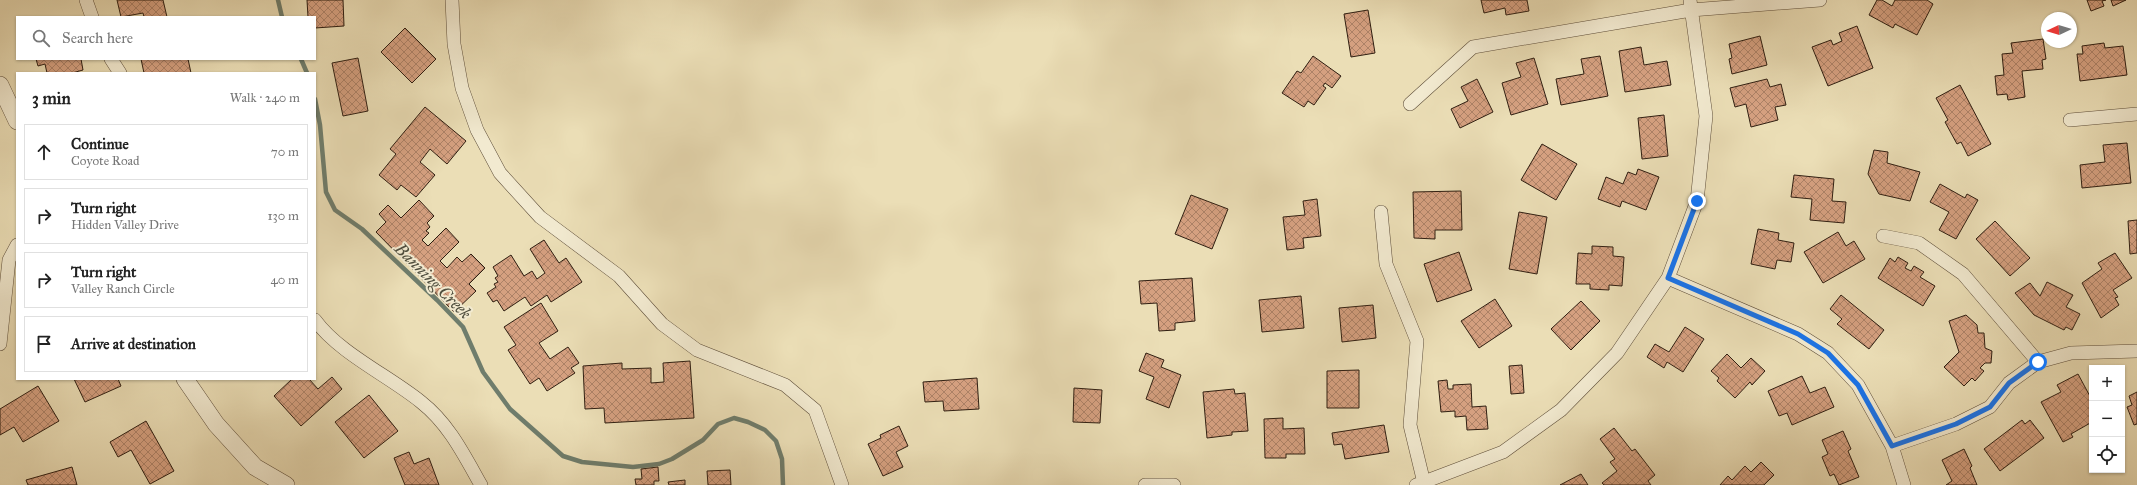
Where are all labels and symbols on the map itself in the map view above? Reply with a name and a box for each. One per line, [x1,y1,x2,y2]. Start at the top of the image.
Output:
north arrow [2041,12,2077,48]
route end [1688,192,1706,210]
water label: Banning Creek [390,238,476,324]
route start [2029,353,2047,371]

